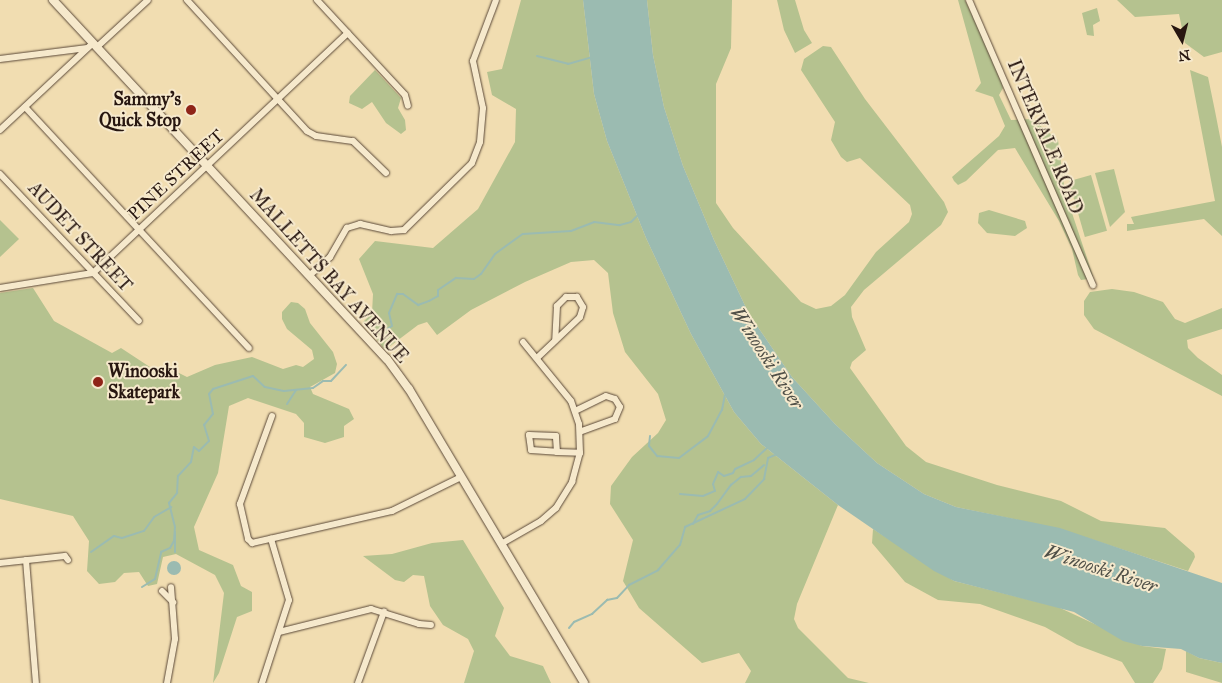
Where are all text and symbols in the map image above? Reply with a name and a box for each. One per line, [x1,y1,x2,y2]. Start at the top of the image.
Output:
north arrow [1157,15,1207,65]
text: N [1177,46,1191,65]
street label: INTERVALE ROAD [1003,57,1087,217]
place label: Sammy's Quick Stop [99,89,181,132]
marker: Sammy's Quick Stop [185,104,197,116]
street label: PINE STREET [123,125,229,225]
street label: AUDET STREET [24,178,136,296]
street label: MALLETTS BAY AVENUE [245,185,413,367]
water label: Winooski River [726,303,808,413]
place label: Winooski Skatepark [108,361,180,404]
marker: Winooski Skatepark [92,376,104,388]
water label: Winooski River [1042,540,1160,598]

